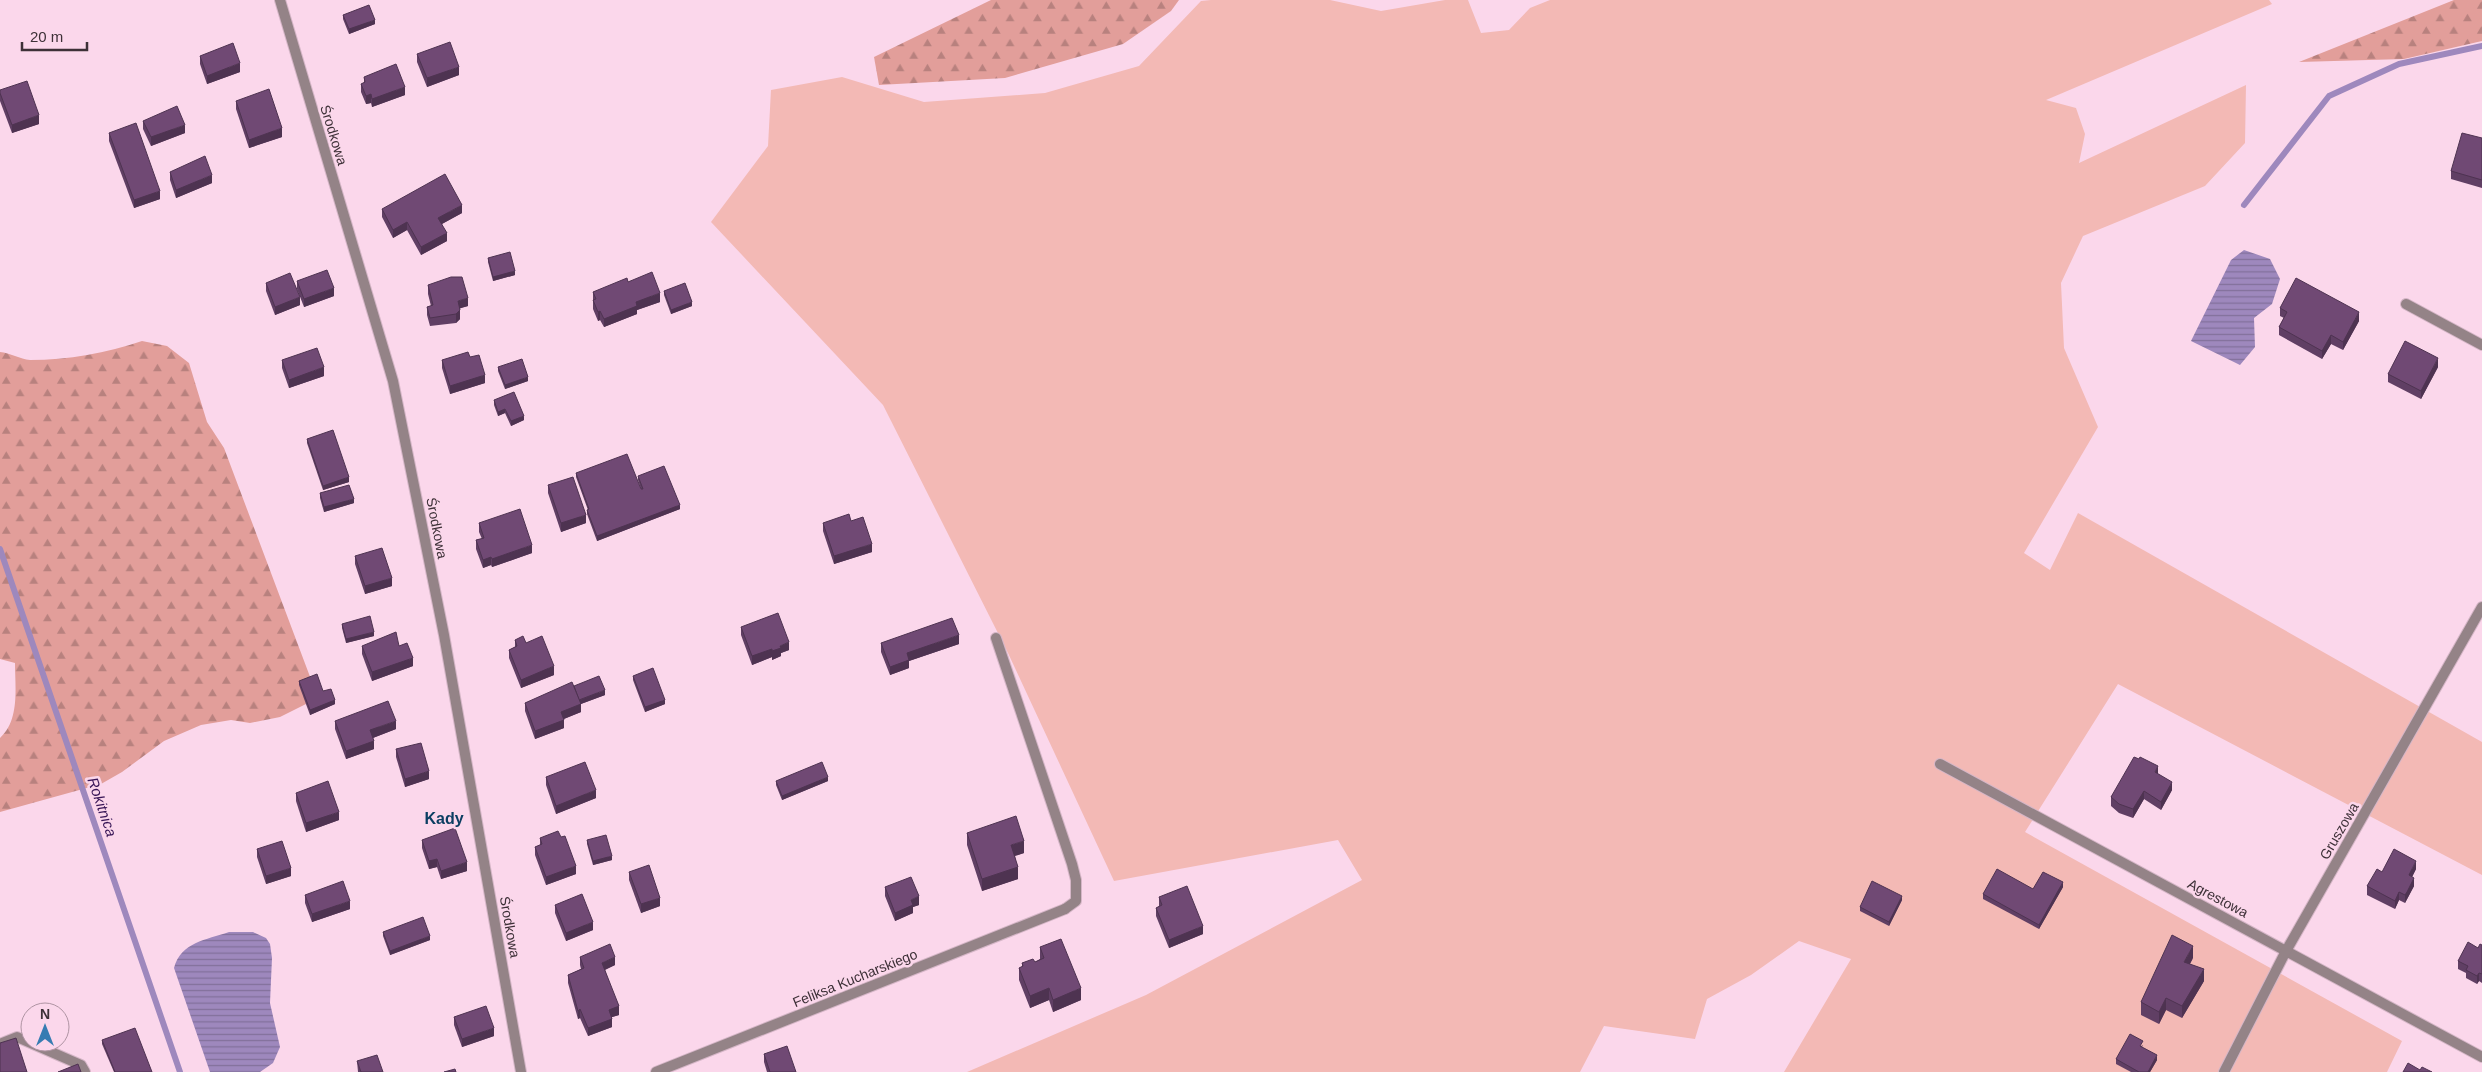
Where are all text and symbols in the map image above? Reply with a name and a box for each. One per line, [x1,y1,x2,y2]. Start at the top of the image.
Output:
scale bar [22,20,88,52]
text: 20 m [30,28,63,45]
street label: Środkowa [317,103,352,167]
street label: Środkowa [423,496,452,560]
water label: Rokitnica [84,775,121,839]
street label: Gruszowa [2316,800,2362,862]
district label: Kady [424,810,464,827]
street label: Agrestowa [2185,875,2251,921]
street label: Środkowa [497,895,524,959]
street label: Feliksa Kucharskiego [790,946,920,1010]
north arrow [20,1002,70,1052]
text: N [40,1006,50,1022]

